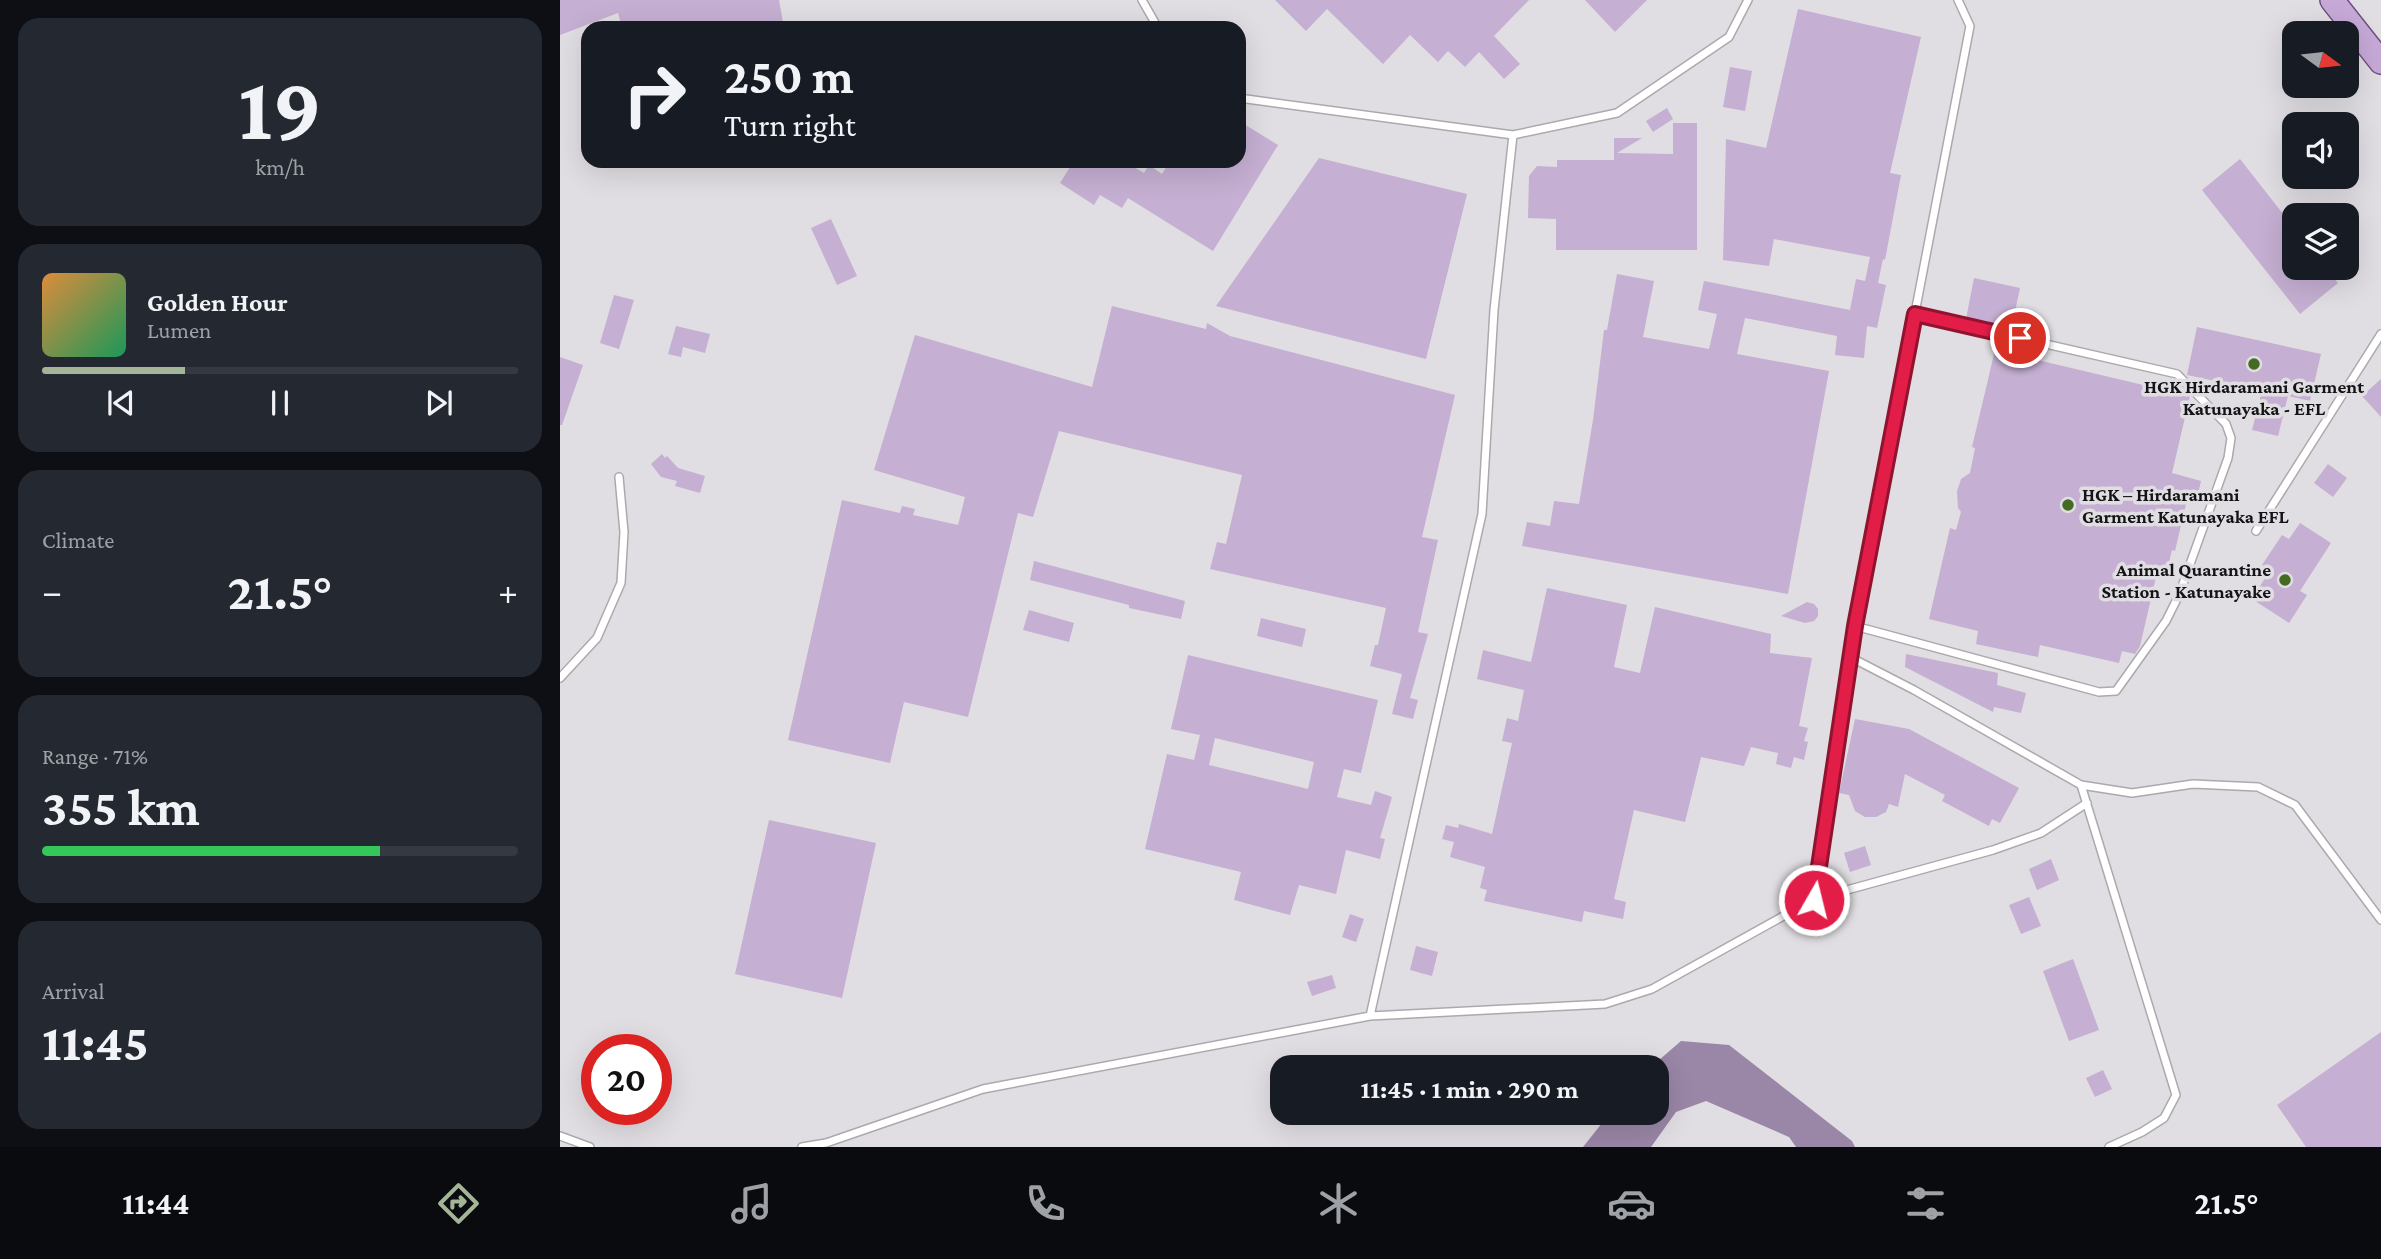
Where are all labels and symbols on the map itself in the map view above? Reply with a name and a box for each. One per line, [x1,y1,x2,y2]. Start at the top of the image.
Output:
north arrow [2282,21,2359,98]
pin [1990,308,2050,368]
marker: HGK Hirdaramani Garment Katunayaka - EFL [2246,356,2262,372]
place label: HGK Hirdaramani Garment Katunayaka - EFL [2144,376,2364,419]
place label: HGK – Hirdaramani Garment Katunayaka EFL [2082,484,2290,527]
marker: HGK – Hirdaramani Garment Katunayaka EFL [2060,497,2076,513]
place label: Animal Quarantine Station - Katunayake [2102,559,2271,602]
marker: Animal Quarantine Station - Katunayake [2277,572,2293,588]
position arrow [1777,863,1851,937]
speed limit sign: 20 [581,1034,672,1125]

